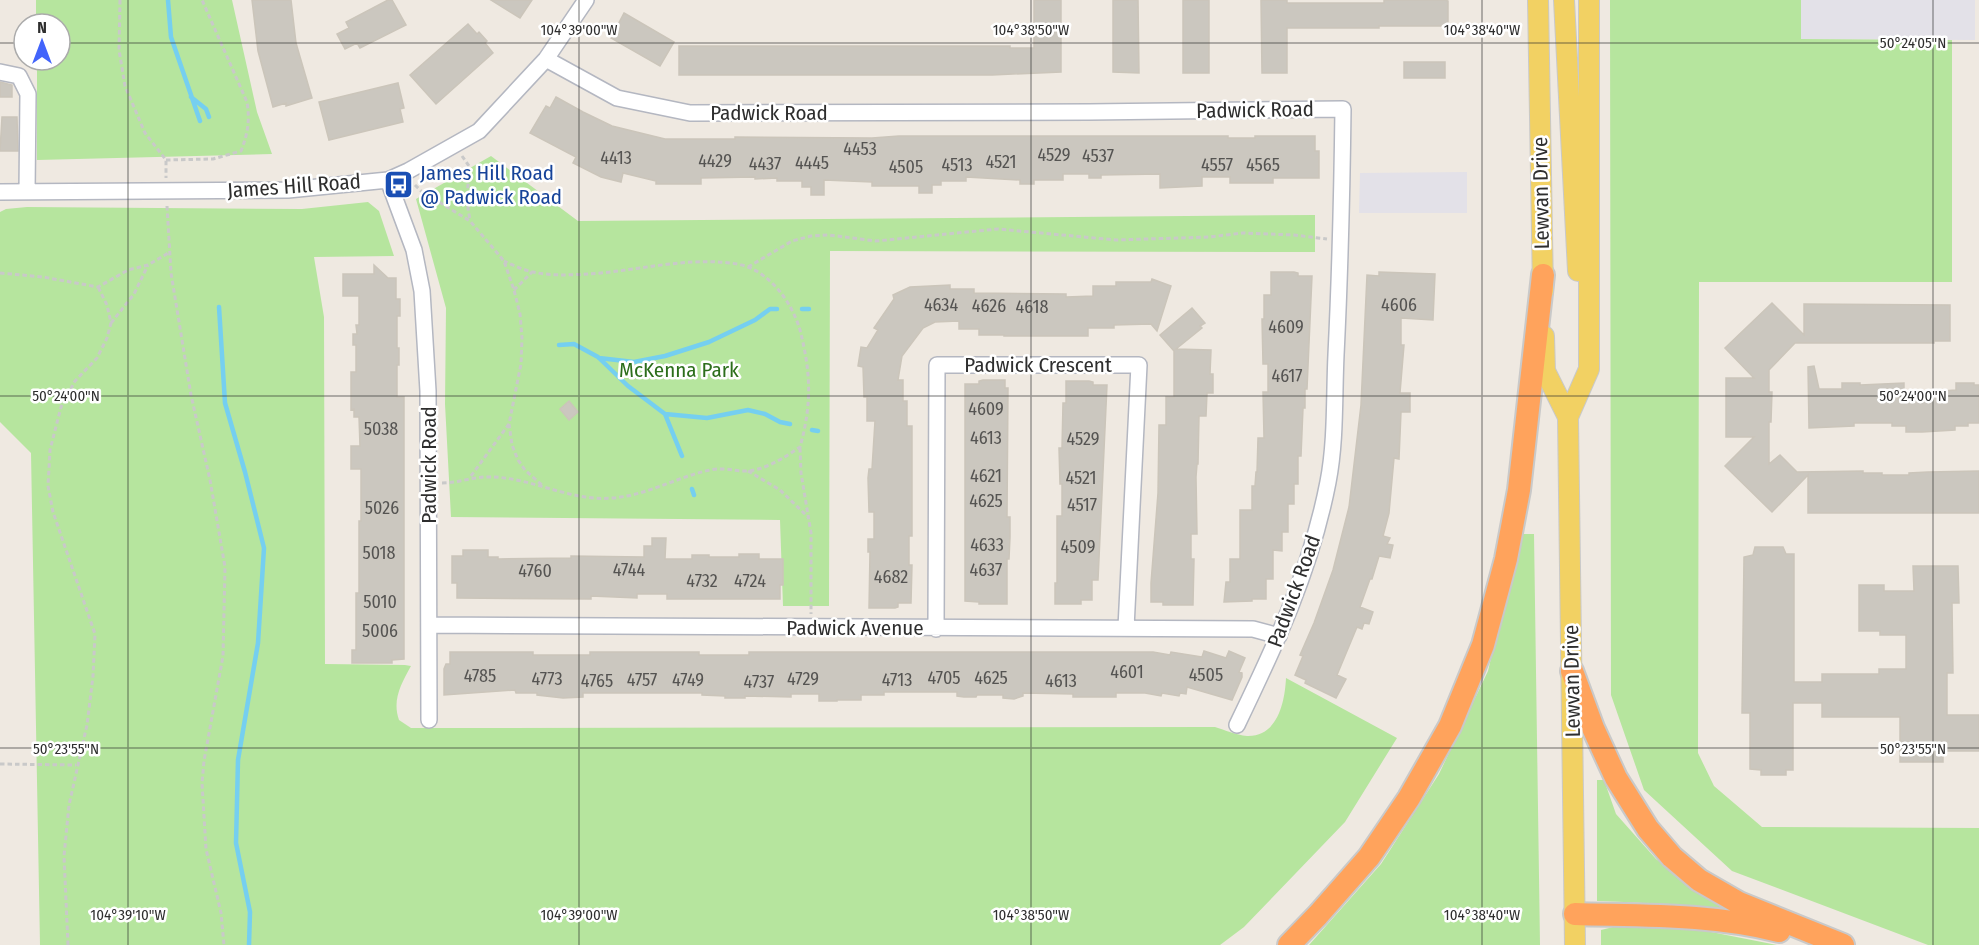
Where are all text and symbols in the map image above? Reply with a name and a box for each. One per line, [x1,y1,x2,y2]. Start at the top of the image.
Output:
north arrow [12,12,72,72]
text: N [37,18,47,37]
text: 104°39'00"W [540,21,618,39]
text: 104°38'50"W [993,21,1069,39]
text: 104°38'40"W [1444,21,1520,39]
text: 50°24'05"N [1880,34,1946,52]
street label: Padwick Road [1196,96,1314,124]
street label: Padwick Road [710,100,828,126]
street label: Lewvan Drive [1527,136,1555,250]
house number: 4453 [843,138,877,160]
house number: 4529 [1037,144,1071,166]
house number: 4537 [1082,145,1114,167]
house number: 4413 [600,147,632,169]
house number: 4429 [698,150,732,172]
house number: 4521 [985,151,1017,173]
house number: 4445 [795,152,829,174]
house number: 4437 [749,153,781,175]
house number: 4513 [941,154,973,176]
house number: 4557 [1201,154,1233,176]
house number: 4565 [1246,154,1280,176]
house number: 4505 [889,156,923,178]
place label: James Hill Road @ Padwick Road [420,160,562,210]
street label: James Hill Road [226,168,362,204]
bus stop icon: James Hill Road @ Padwick Road [383,169,415,201]
house number: 4634 [924,294,958,316]
house number: 4606 [1381,294,1417,316]
house number: 4626 [972,295,1006,317]
house number: 4618 [1016,296,1048,318]
house number: 4609 [1268,316,1304,338]
street label: Padwick Crescent [964,352,1112,378]
park label: McKenna Park [619,357,739,383]
house number: 4617 [1271,365,1303,387]
text: 50°24'00"N [32,387,100,405]
text: 50°24'00"N [1879,387,1947,405]
house number: 4609 [968,398,1004,420]
street label: Padwick Road [416,406,442,524]
house number: 5038 [364,418,398,440]
house number: 4613 [970,427,1002,449]
house number: 4529 [1066,428,1100,450]
house number: 4621 [970,465,1002,487]
house number: 4521 [1065,467,1097,489]
house number: 4625 [969,490,1003,512]
house number: 4517 [1067,494,1097,516]
house number: 5026 [365,497,399,519]
street label: Padwick Road [1262,531,1326,651]
house number: 4633 [970,534,1004,556]
house number: 4509 [1061,536,1095,558]
house number: 5018 [362,542,396,564]
house number: 4744 [613,559,646,581]
house number: 4637 [970,559,1002,581]
house number: 4760 [518,560,552,582]
house number: 4682 [874,566,908,588]
house number: 4732 [686,570,718,592]
house number: 4724 [734,570,766,592]
house number: 5010 [363,591,397,613]
street label: Padwick Avenue [786,615,924,641]
house number: 5006 [362,620,398,642]
street label: Lewvan Drive [1558,624,1586,738]
house number: 4601 [1110,661,1144,683]
house number: 4505 [1189,664,1223,686]
house number: 4785 [464,665,496,687]
house number: 4705 [927,667,961,689]
house number: 4625 [974,667,1008,689]
house number: 4773 [532,668,563,690]
house number: 4729 [787,668,819,690]
house number: 4757 [627,669,657,691]
house number: 4749 [672,669,704,691]
house number: 4713 [882,669,912,691]
house number: 4765 [581,670,613,692]
house number: 4613 [1045,670,1077,692]
house number: 4737 [744,671,774,693]
text: 50°23'55"N [33,740,99,758]
text: 50°23'55"N [1880,740,1946,758]
text: 104°39'10"W [90,906,166,924]
text: 104°39'00"W [540,906,618,924]
text: 104°38'50"W [993,906,1069,924]
text: 104°38'40"W [1444,906,1520,924]

